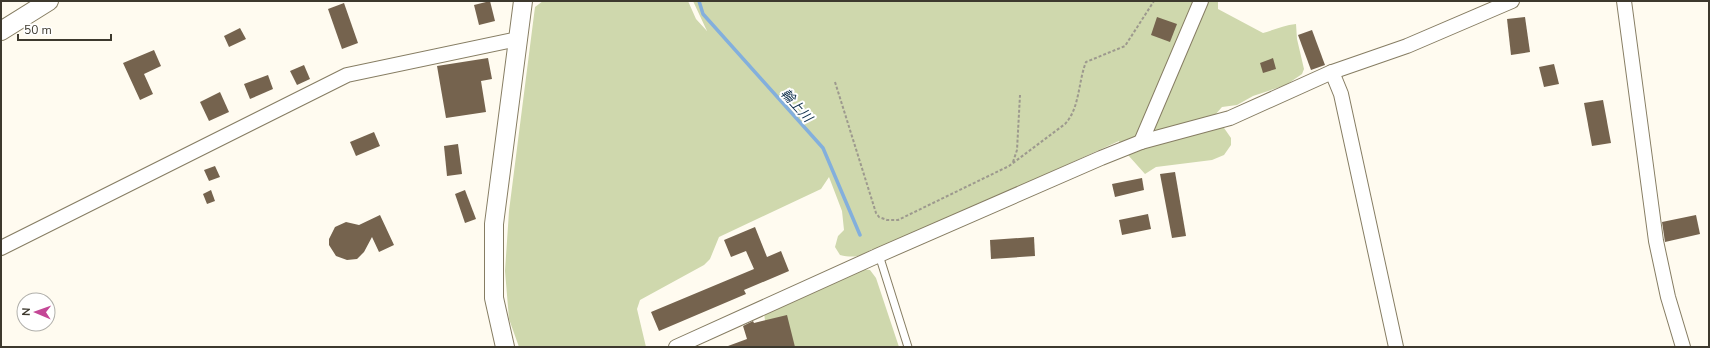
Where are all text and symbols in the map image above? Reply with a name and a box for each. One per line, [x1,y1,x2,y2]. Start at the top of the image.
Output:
scale bar [18,16,111,42]
text: 50 m [24,22,52,38]
water label: 輪上川 [777,85,817,128]
north arrow [16,292,56,332]
text: N [19,307,34,316]

